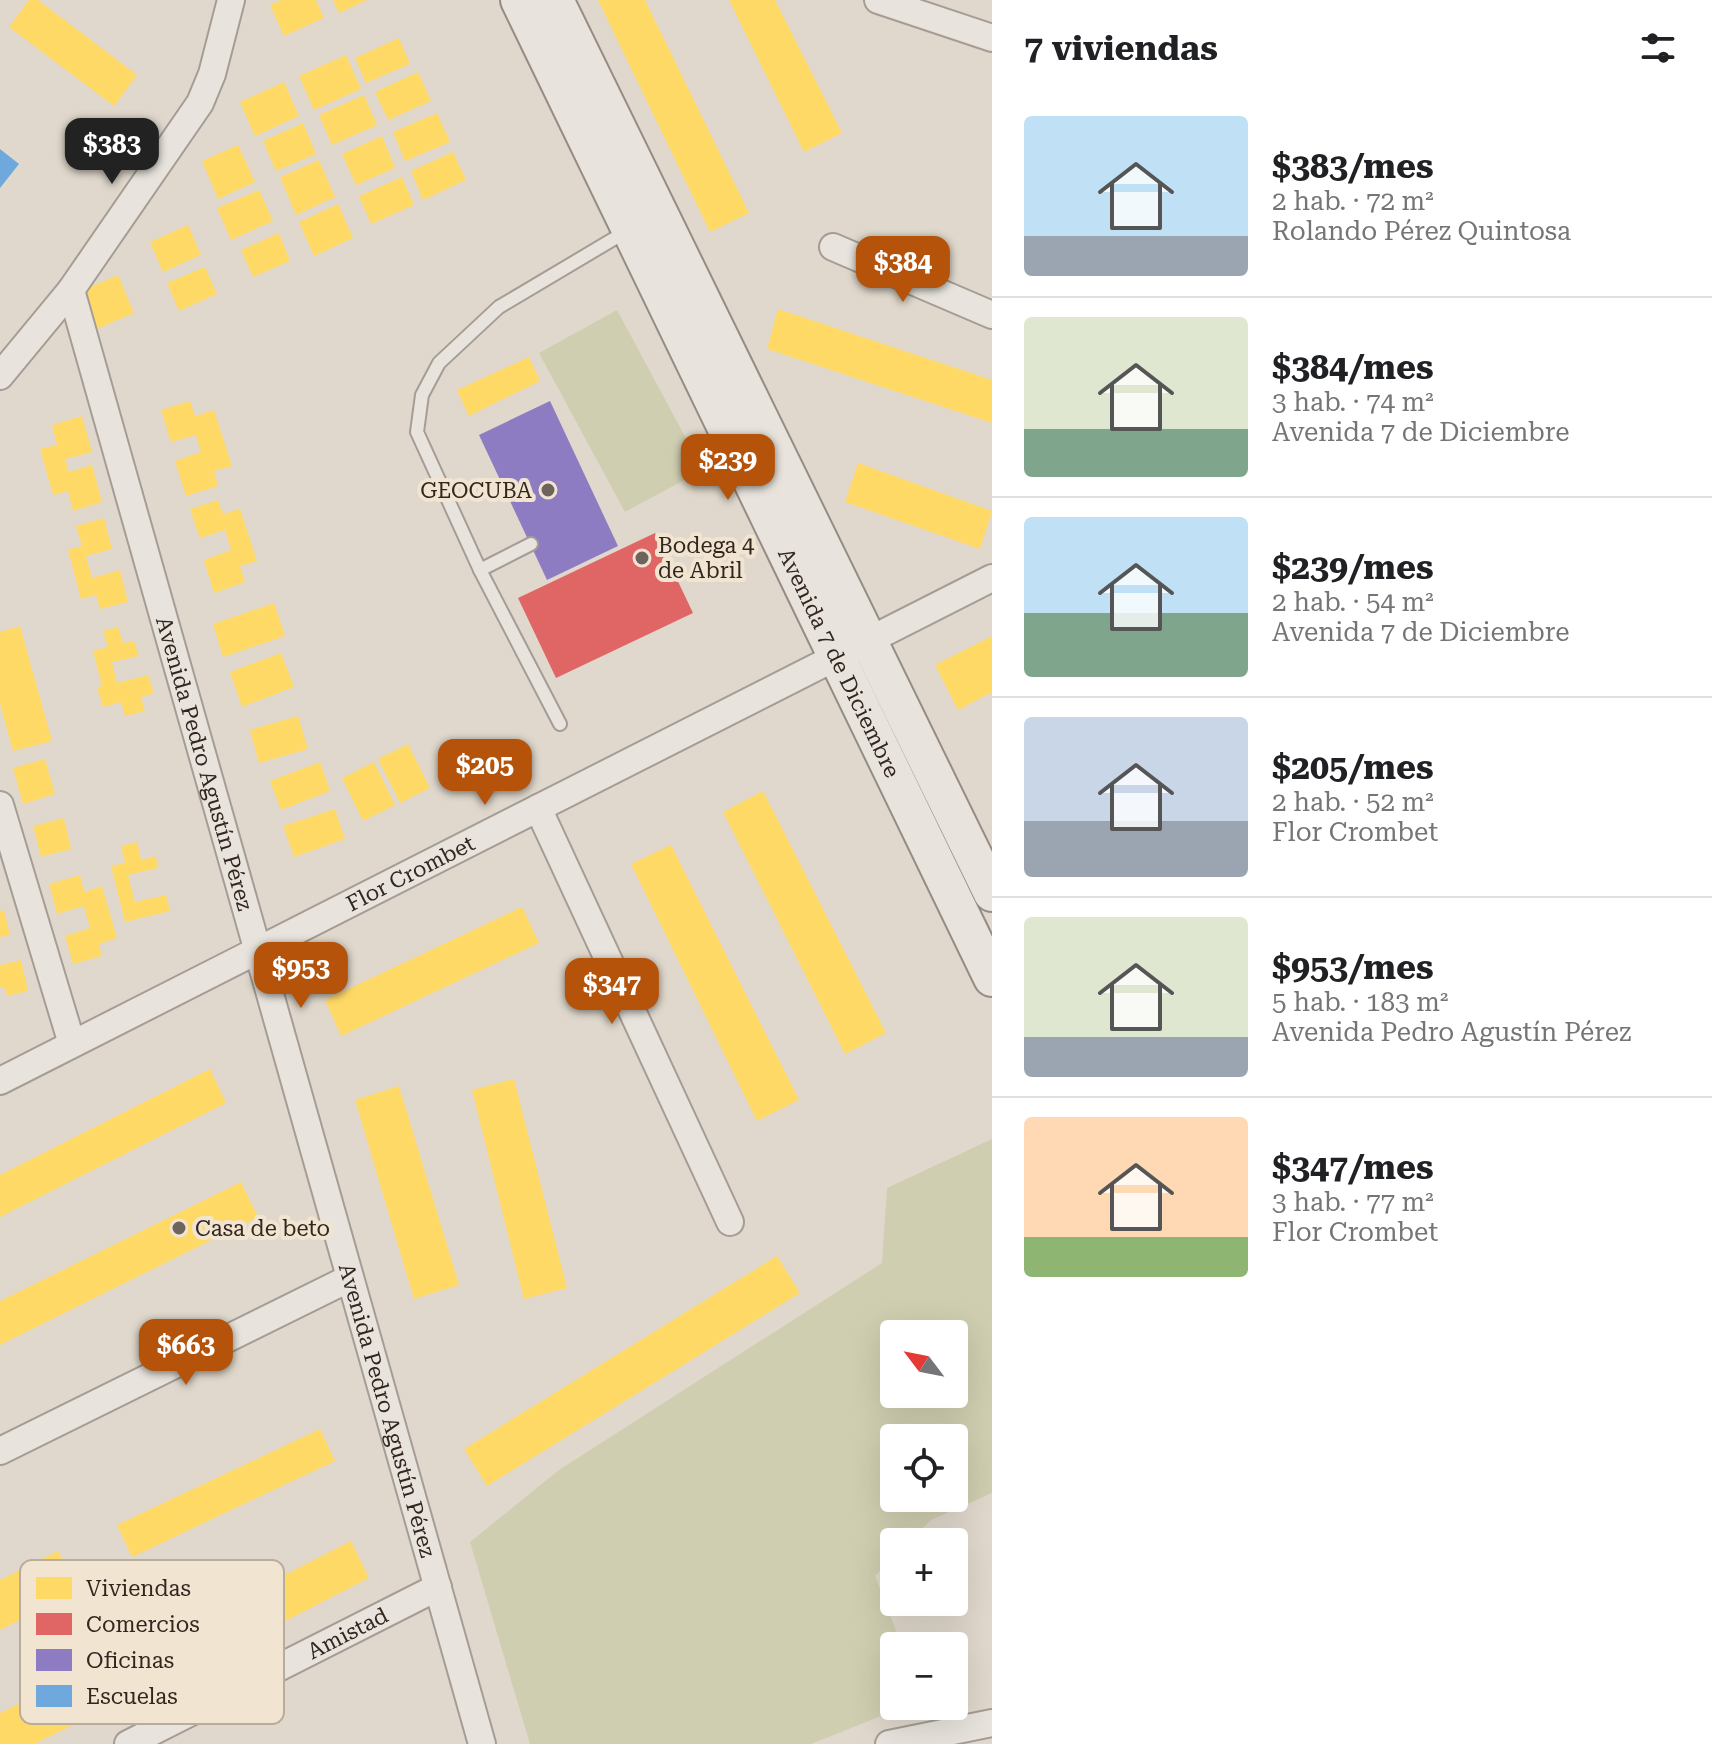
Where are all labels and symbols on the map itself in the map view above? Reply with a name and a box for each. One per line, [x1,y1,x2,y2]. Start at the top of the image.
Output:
pin: $383 [65,118,159,186]
pin: $384 [856,236,950,304]
pin: $239 [681,434,775,502]
place label: GEOCUBA [420,478,533,503]
marker: GEOCUBA [539,481,557,499]
place label: Bodega 4 de Abril [658,533,755,583]
street label: Avenida 7 de Diciembre [773,544,905,782]
marker: Bodega 4 de Abril [633,549,651,567]
street label: Avenida Pedro Agustín Pérez [151,614,258,913]
pin: $205 [438,739,532,807]
street label: Flor Crombet [342,830,479,916]
pin: $953 [254,942,348,1010]
pin: $347 [565,958,659,1026]
place label: Casa de beto [195,1216,330,1241]
marker: Casa de beto [170,1219,188,1237]
street label: Avenida Pedro Agustín Pérez [334,1261,441,1560]
pin: $663 [139,1319,233,1387]
north arrow [880,1320,968,1408]
legend [20,1560,284,1724]
text: Viviendas [86,1576,191,1601]
street label: Amistad [303,1602,392,1664]
text: Comercios [86,1612,200,1637]
text: Oficinas [86,1648,174,1673]
text: Escuelas [86,1684,178,1709]

